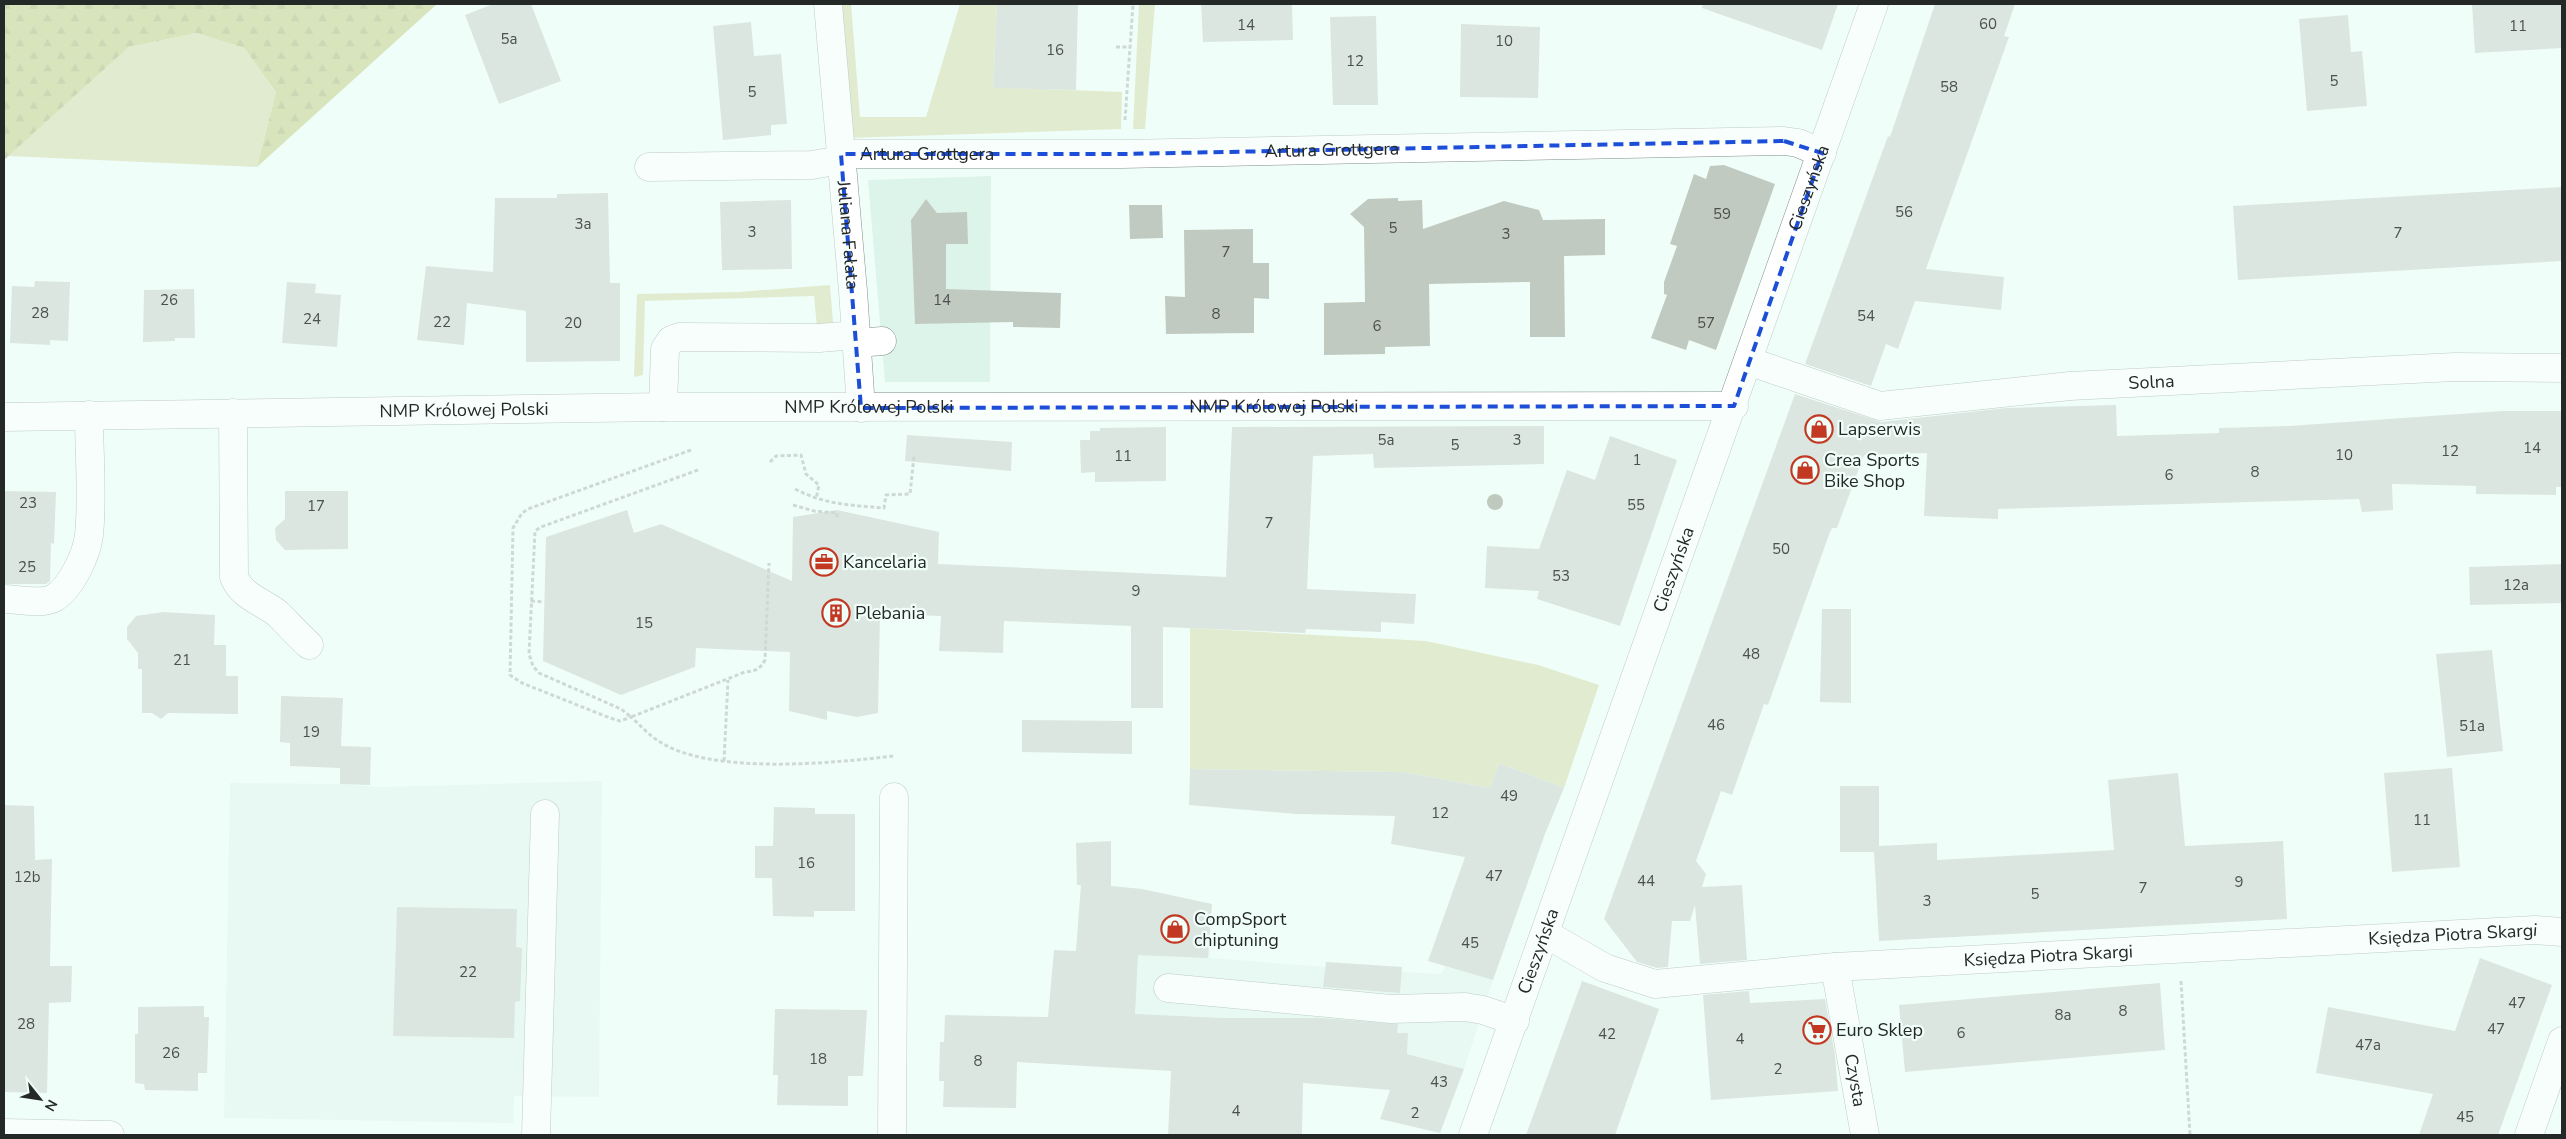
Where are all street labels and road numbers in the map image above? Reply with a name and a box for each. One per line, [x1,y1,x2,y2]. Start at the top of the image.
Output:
street label: Artura Grottgera [1264,137,1400,163]
street label: Artura Grottgera [860,142,994,166]
street label: Cieszyńska [1783,142,1835,234]
street label: Juliana Fałata [831,179,865,291]
street label: Solna [2128,369,2175,395]
street label: NMP Królowej Polski [1189,394,1358,419]
street label: NMP Królowej Polski [784,395,953,419]
street label: NMP Królowej Polski [379,397,549,423]
street label: Cieszyńska [1647,523,1700,616]
street label: Cieszyńska [1512,905,1564,997]
street label: Księdza Piotra Skargi [2367,918,2538,951]
street label: Księdza Piotra Skargi [1963,939,2134,972]
street label: Czysta [1839,1052,1872,1109]

